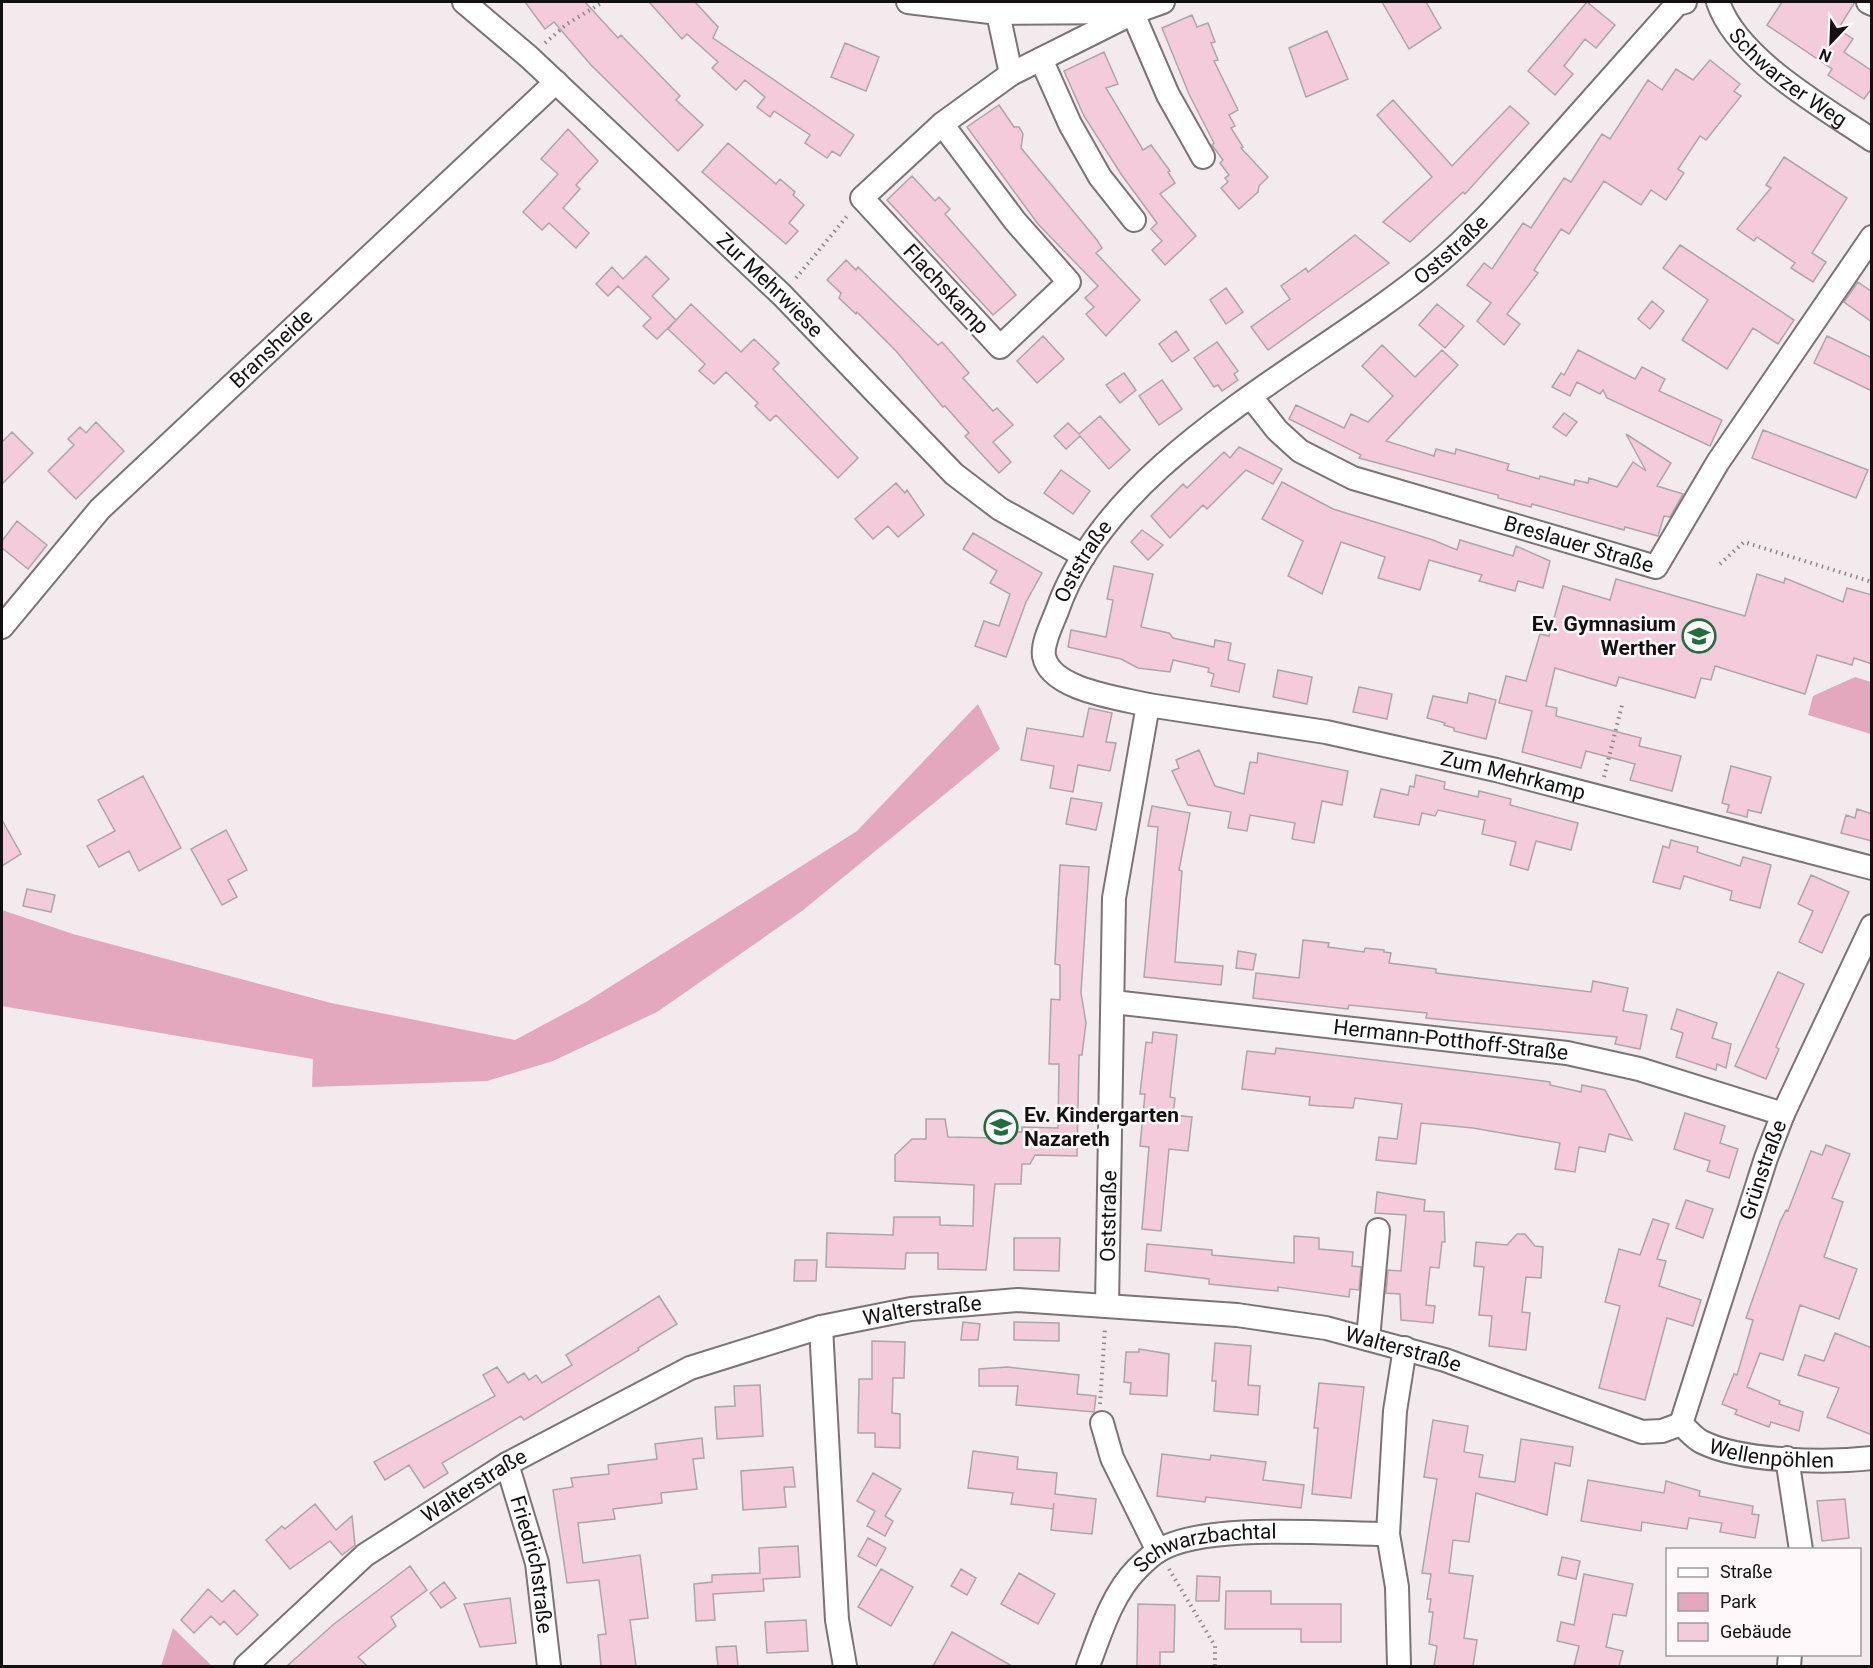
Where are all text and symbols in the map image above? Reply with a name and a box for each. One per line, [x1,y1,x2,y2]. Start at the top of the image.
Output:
north arrow [1801,12,1861,72]
street label: Schwarzer Weg [1724,23,1851,132]
text: N [1816,44,1834,66]
street label: Oststraße [1409,210,1493,289]
street label: Zur Mehrwiese [712,228,828,342]
street label: Flachskamp [898,239,994,339]
street label: Bransheide [225,304,318,393]
street label: Breslauer Straße [1501,511,1656,578]
street label: Oststraße [1049,515,1117,606]
place label: Ev. Gymnasium Werther [1532,612,1676,660]
school or university icon: Ev. Gymnasium Werther [1681,618,1717,654]
street label: Zum Mehrkamp [1438,746,1588,805]
street label: Hermann-Potthoff-Straße [1332,1015,1570,1065]
place label: Ev. Kindergarten Nazareth [1024,1103,1179,1151]
school or university icon: Ev. Kindergarten Nazareth [983,1109,1019,1145]
street label: Grünstraße [1735,1117,1792,1223]
street label: Oststraße [1096,1170,1121,1262]
street label: Walterstraße [861,1291,982,1330]
street label: Walterstraße [1343,1322,1465,1377]
street label: Wellenpöhlen [1706,1434,1834,1473]
street label: Walterstraße [417,1444,531,1528]
street label: Friedrichstraße [505,1493,557,1635]
street label: Schwarzbachtal [1128,1520,1277,1578]
legend [1666,1548,1861,1656]
text: Straße [1720,1561,1772,1582]
text: Park [1720,1591,1757,1612]
text: Gebäude [1720,1621,1791,1642]

